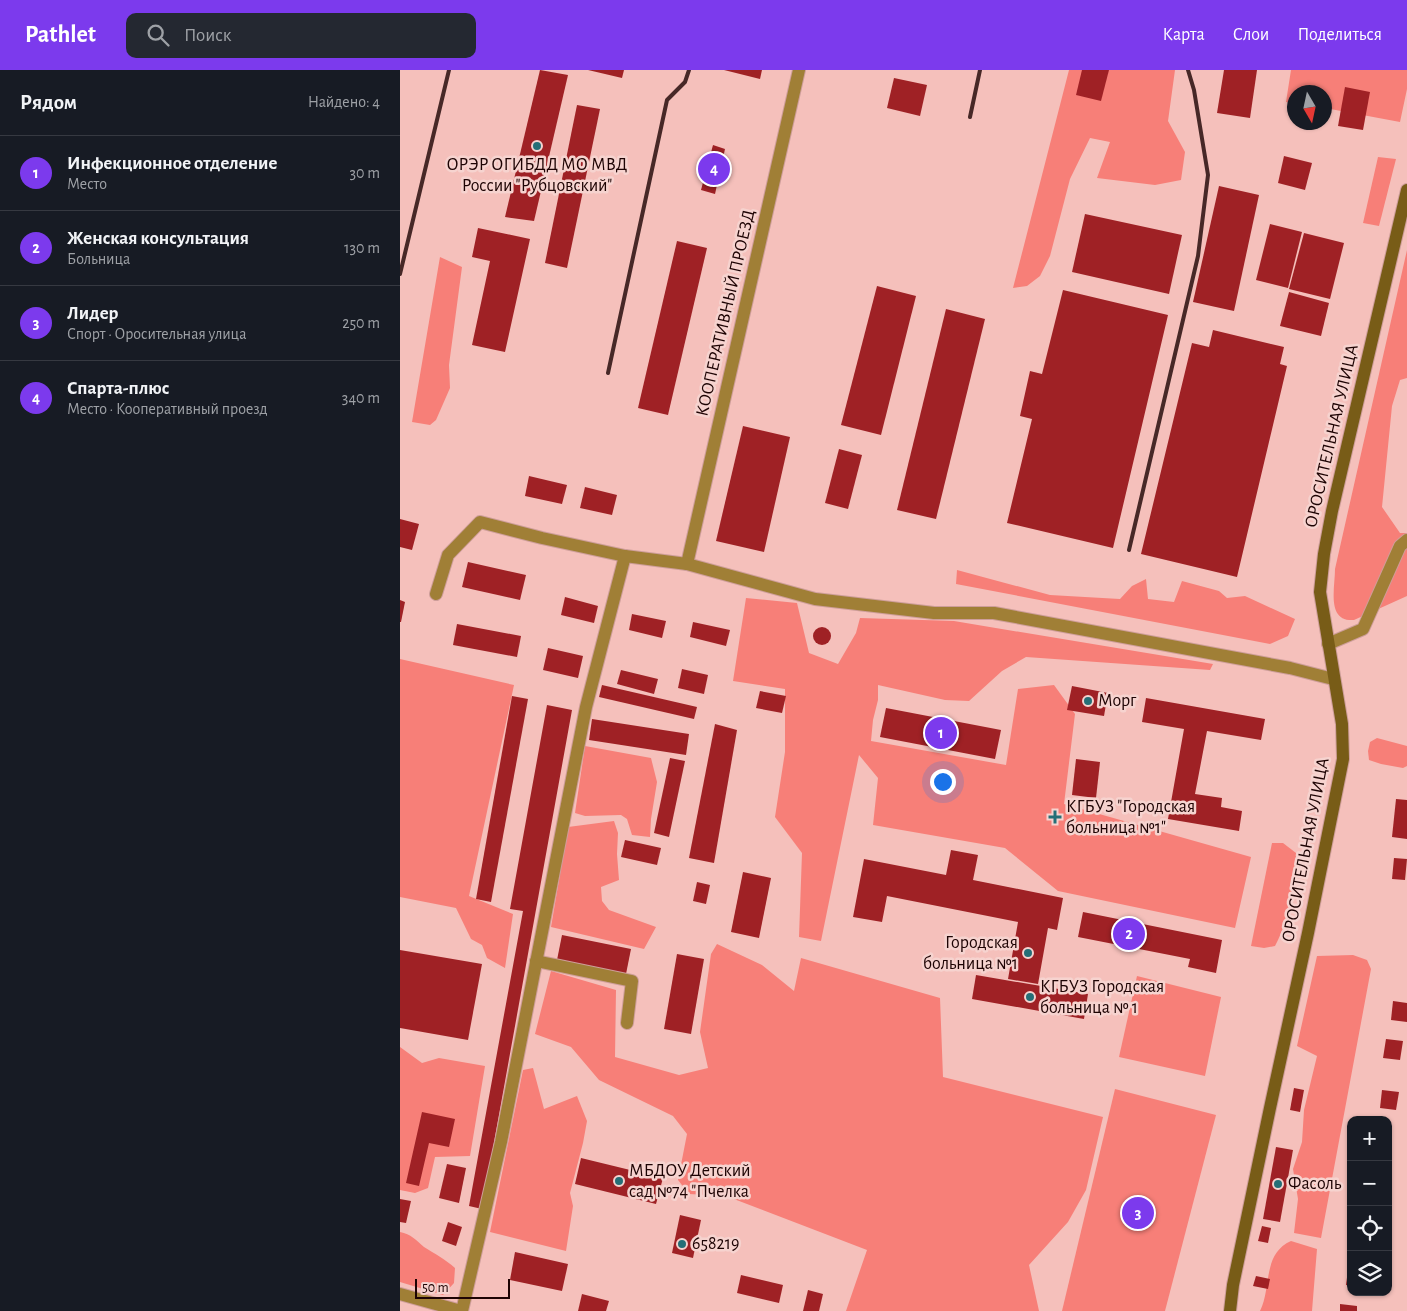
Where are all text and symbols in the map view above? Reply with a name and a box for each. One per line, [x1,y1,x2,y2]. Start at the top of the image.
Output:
search box [126,13,476,58]
icon: search [144,21,172,49]
text: Pathlet [25,23,96,47]
text: Поиск [184,26,231,45]
text: Карта [1163,26,1205,44]
text: Слои [1233,26,1269,44]
text: Поделиться [1297,26,1382,44]
north arrow [1287,85,1332,130]
text: Рядом [20,92,77,113]
text: Найдено: 4 [308,94,380,110]
marker: ОРЭР ОГИБДД МО МВД России "Рубцовский" [531,140,543,152]
pin: 4 [698,150,730,188]
text: Инфекционное отделение [67,154,277,173]
place label: ОРЭР ОГИБДД МО МВД России "Рубцовский" [446,156,628,195]
text: 1 [33,165,39,181]
text: 30 m [350,165,380,181]
text: Место [67,176,107,192]
street label: КООПЕРАТИВНЫЙ ПРОЕЗД [691,208,759,418]
text: Женская консультация [67,229,249,248]
text: 2 [32,240,40,256]
text: 130 m [344,240,380,256]
text: Больница [67,251,130,267]
text: Лидер [67,304,118,323]
text: 3 [33,315,39,331]
text: 250 m [342,315,380,331]
text: Спорт · Оросительная улица [67,326,247,342]
street label: ОРОСИТЕЛЬНАЯ УЛИЦА [1302,342,1362,529]
text: Спарта-плюс [67,379,169,398]
text: 4 [32,390,40,406]
text: 340 m [342,390,380,406]
text: Место · Кооперативный проезд [67,401,268,417]
place label: Морг [1098,692,1137,710]
marker: Морг [1082,695,1094,707]
pin: 1 [925,714,957,752]
street label: ОРОСИТЕЛЬНАЯ УЛИЦА [1279,756,1333,944]
your location [930,769,956,795]
place label: КГБУЗ "Городская больница №1" [1066,798,1195,837]
marker: КГБУЗ "Городская больница №1" [1048,810,1062,824]
pin: 2 [1113,915,1145,953]
place label: Городская больница №1 [923,934,1018,973]
marker: Городская больница №1 [1022,947,1034,959]
place label: КГБУЗ Городская больница № 1 [1040,978,1164,1017]
marker: КГБУЗ Городская больница № 1 [1024,991,1036,1003]
map controls [1347,1116,1392,1296]
button: + [1347,1116,1392,1161]
button: − [1347,1161,1392,1206]
place label: МБДОУ Детский сад №74 "Пчелка [629,1162,751,1201]
marker: МБДОУ Детский сад №74 "Пчелка [613,1175,625,1187]
place label: Фасоль [1288,1175,1342,1193]
marker: Фасоль [1272,1178,1284,1190]
pin: 3 [1122,1194,1154,1232]
button: locate [1347,1206,1392,1251]
place label: 658219 [692,1235,739,1253]
marker: 658219 [676,1238,688,1250]
button: layers [1347,1251,1392,1296]
scale bar [415,1276,510,1299]
text: 50 m [422,1281,449,1295]

